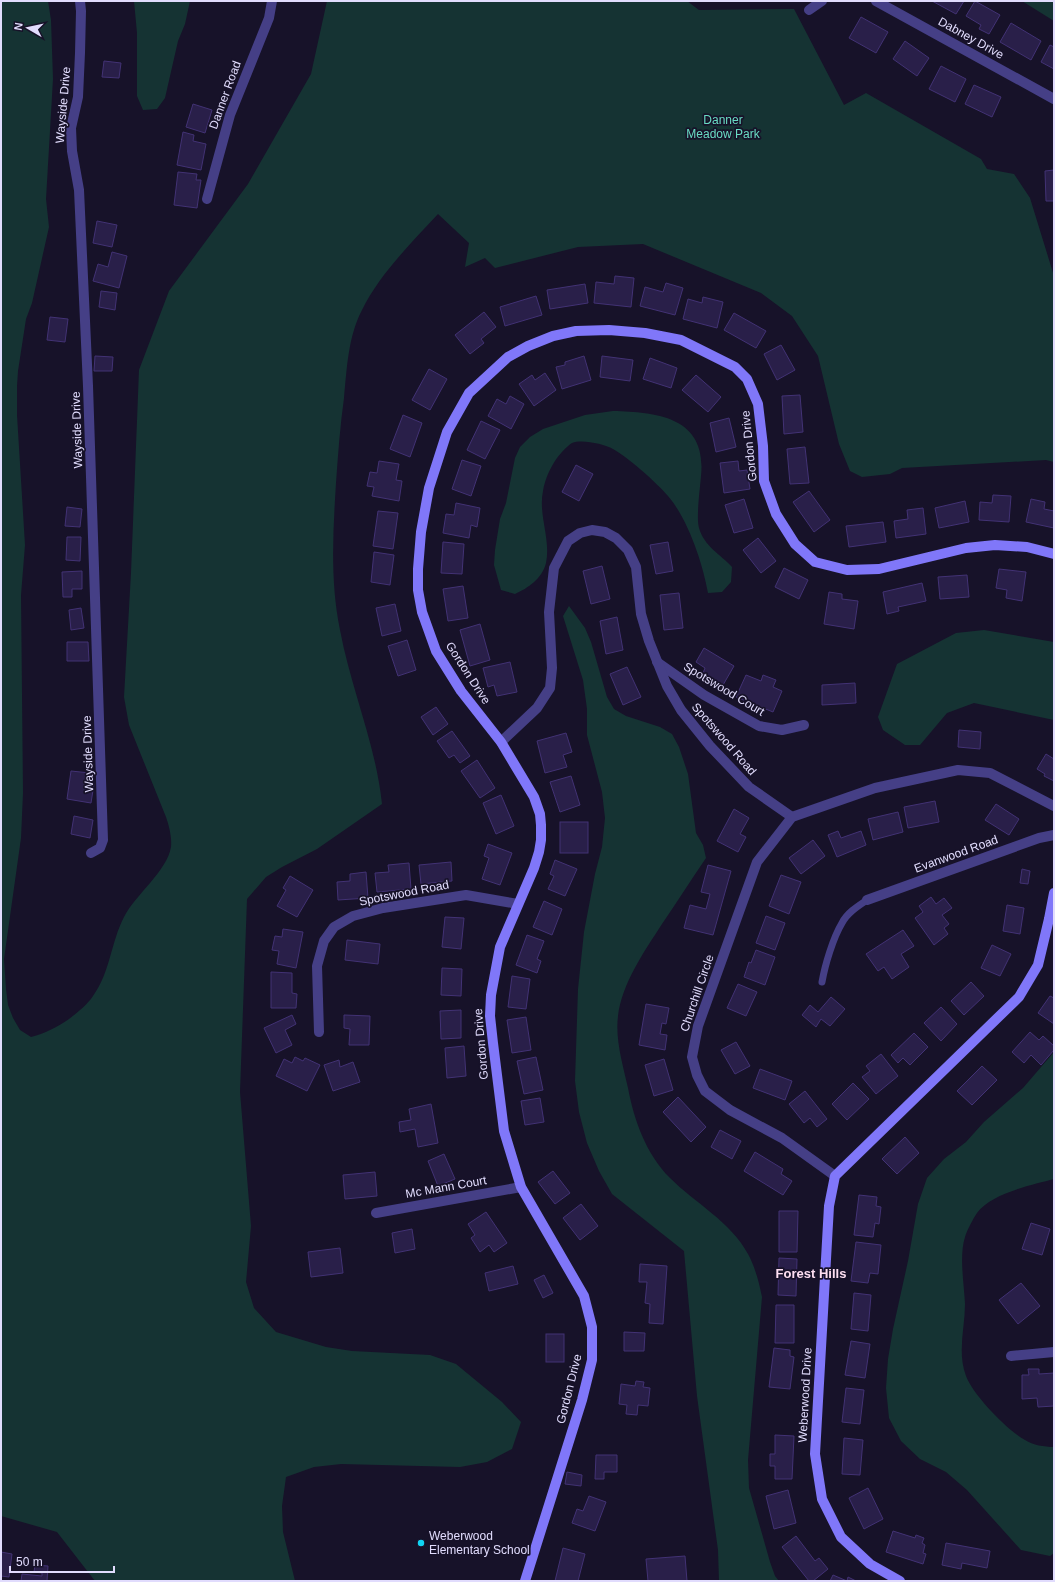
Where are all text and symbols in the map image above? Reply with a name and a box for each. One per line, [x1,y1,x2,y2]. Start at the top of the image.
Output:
north arrow [8,8,48,48]
street label: Dabney Drive [936,14,1006,62]
text: N [12,22,25,31]
street label: Danner Road [206,59,244,131]
street label: Wayside Drive [53,66,73,144]
park label: Danner Meadow Park [686,113,761,141]
street label: Wayside Drive [69,391,85,469]
street label: Gordon Drive [738,409,760,482]
street label: Gordon Drive [443,639,493,707]
street label: Spotswood Court [681,659,768,719]
street label: Spotswood Road [689,700,759,778]
street label: Wayside Drive [80,715,96,793]
street label: Evanwood Road [912,832,1000,876]
street label: Spotswood Road [358,877,450,909]
street label: Churchill Circle [677,952,717,1033]
street label: Gordon Drive [471,1008,491,1080]
street label: Mc Mann Court [404,1173,488,1201]
district label: Forest Hills [776,1266,846,1281]
street label: Weberwood Drive [796,1347,814,1443]
street label: Gordon Drive [554,1352,585,1425]
place label: Weberwood Elementary School [429,1529,530,1557]
marker: Weberwood Elementary School [416,1538,426,1548]
scale bar [10,1548,114,1574]
text: 50 m [16,1555,43,1569]

